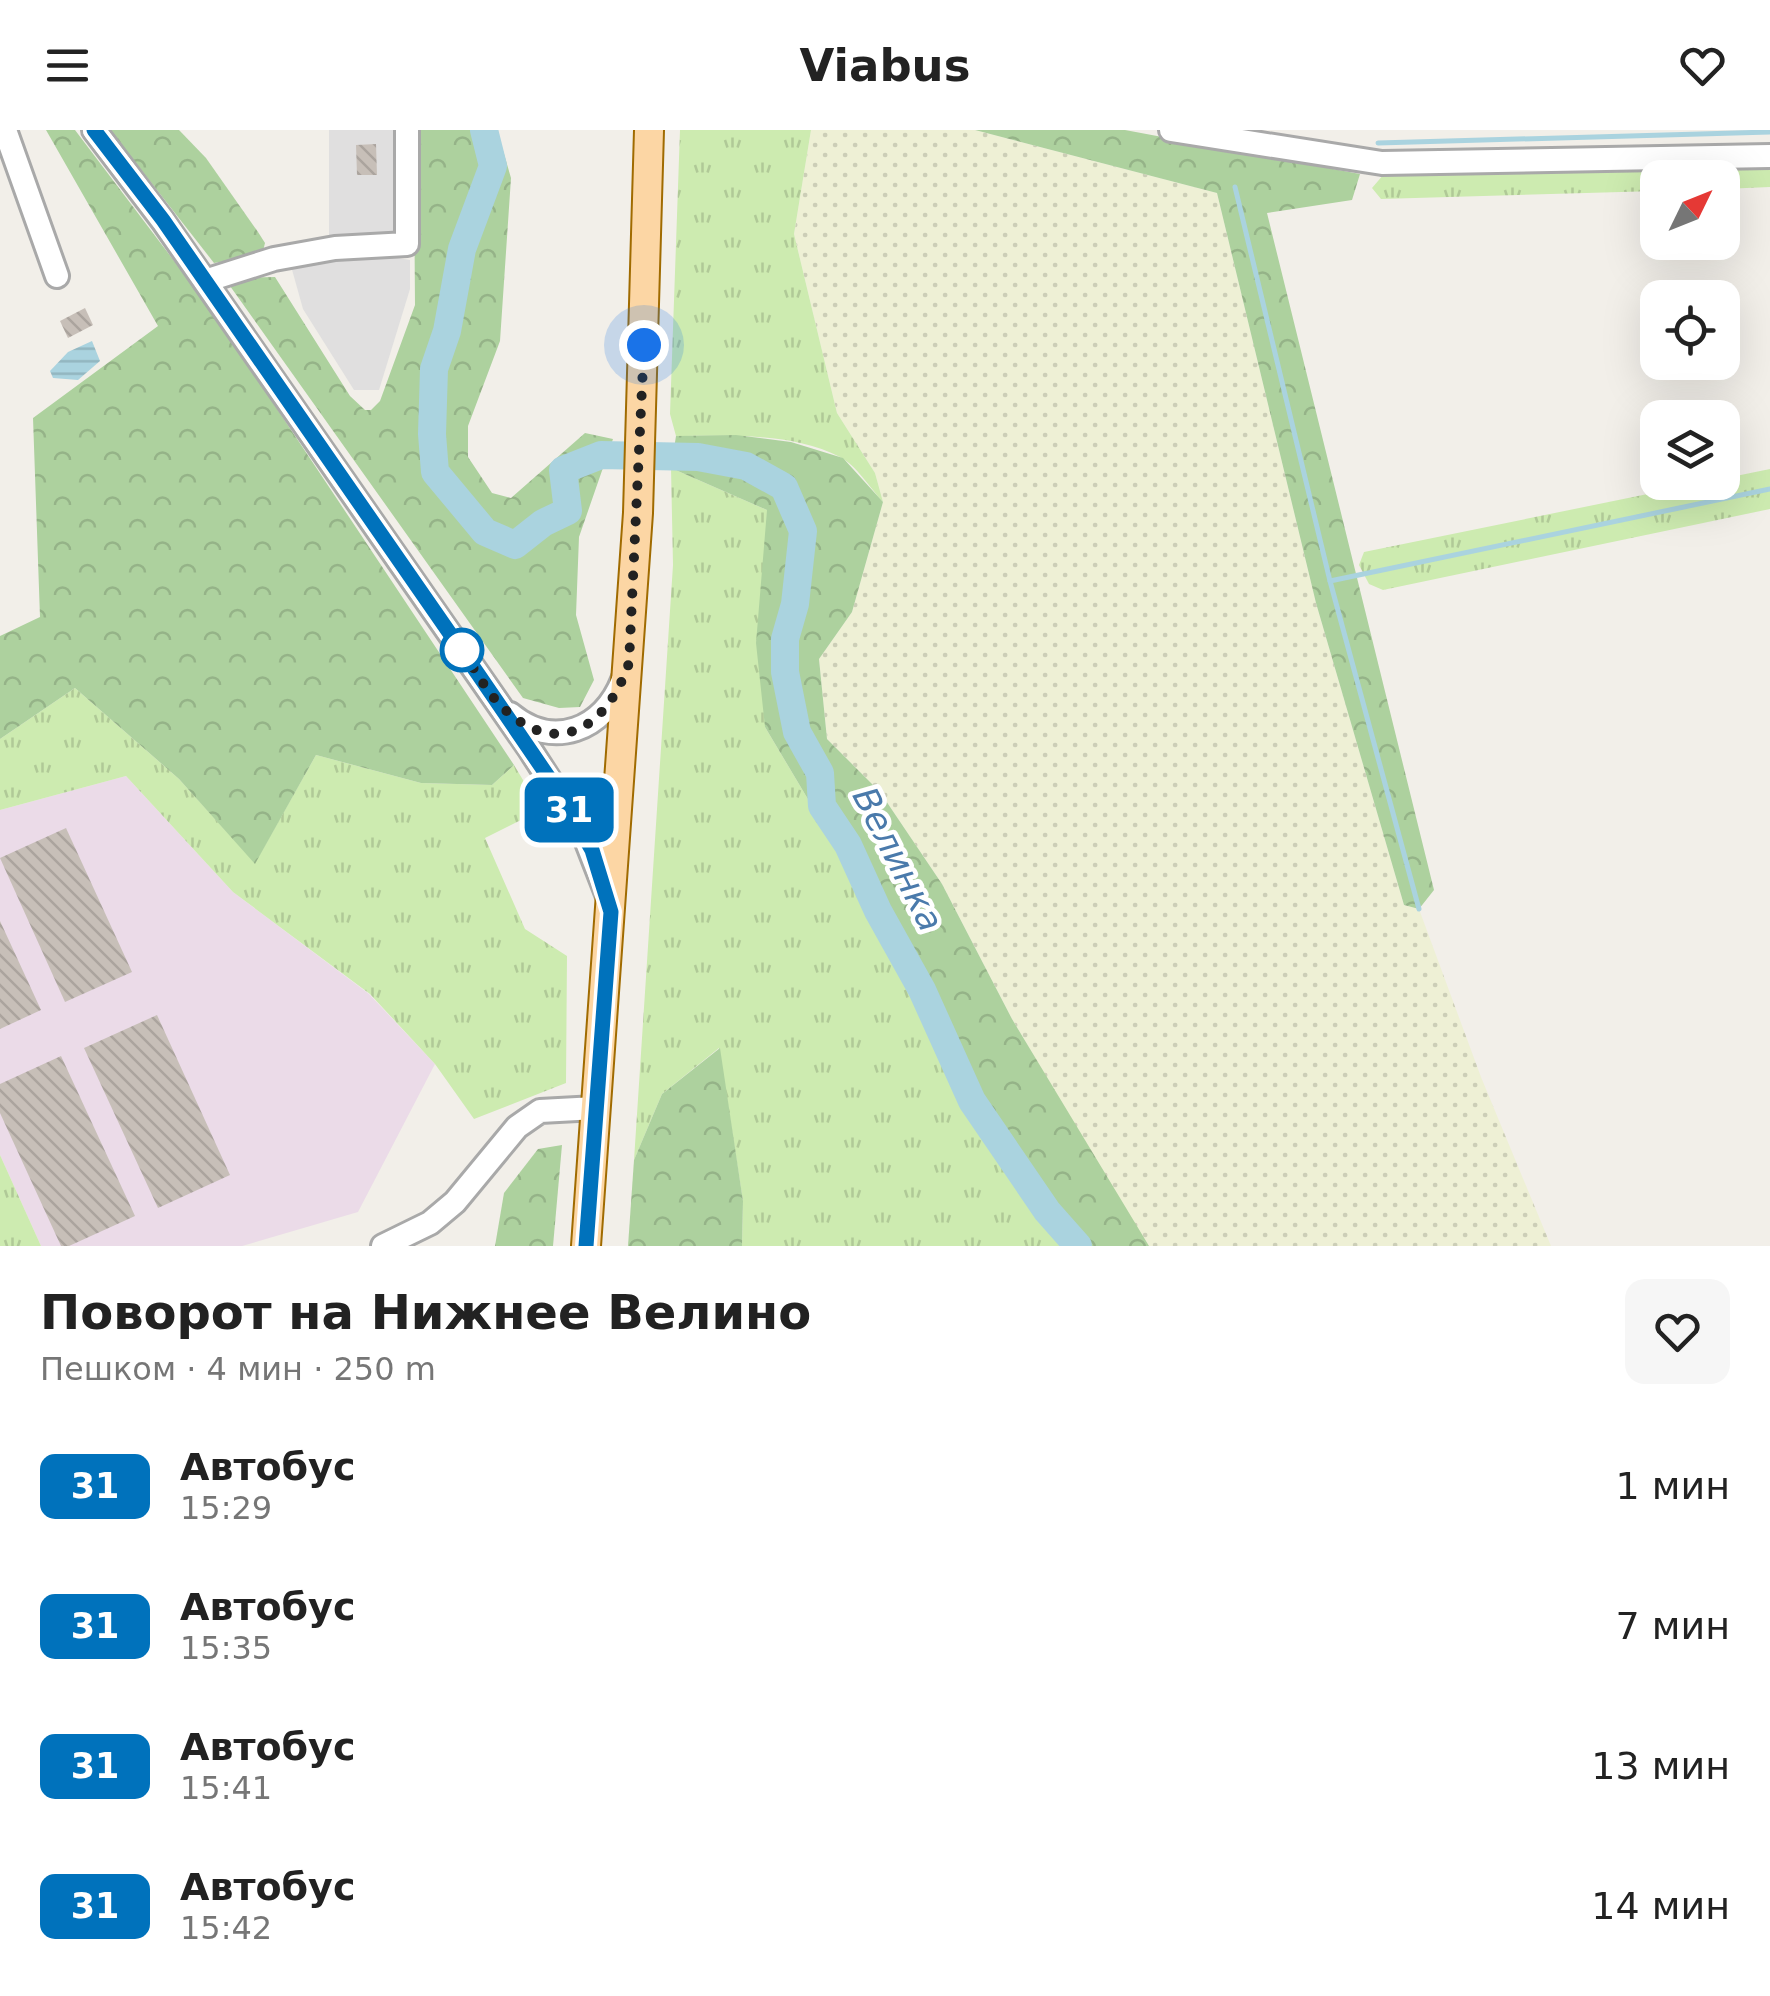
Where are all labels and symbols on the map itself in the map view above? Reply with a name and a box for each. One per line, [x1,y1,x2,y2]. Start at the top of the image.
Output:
north arrow [1640,160,1740,260]
your location [619,320,669,370]
unlabelled marker [441,629,483,671]
line badge: 31 [524,778,614,842]
water label: Велинка [845,780,951,938]

